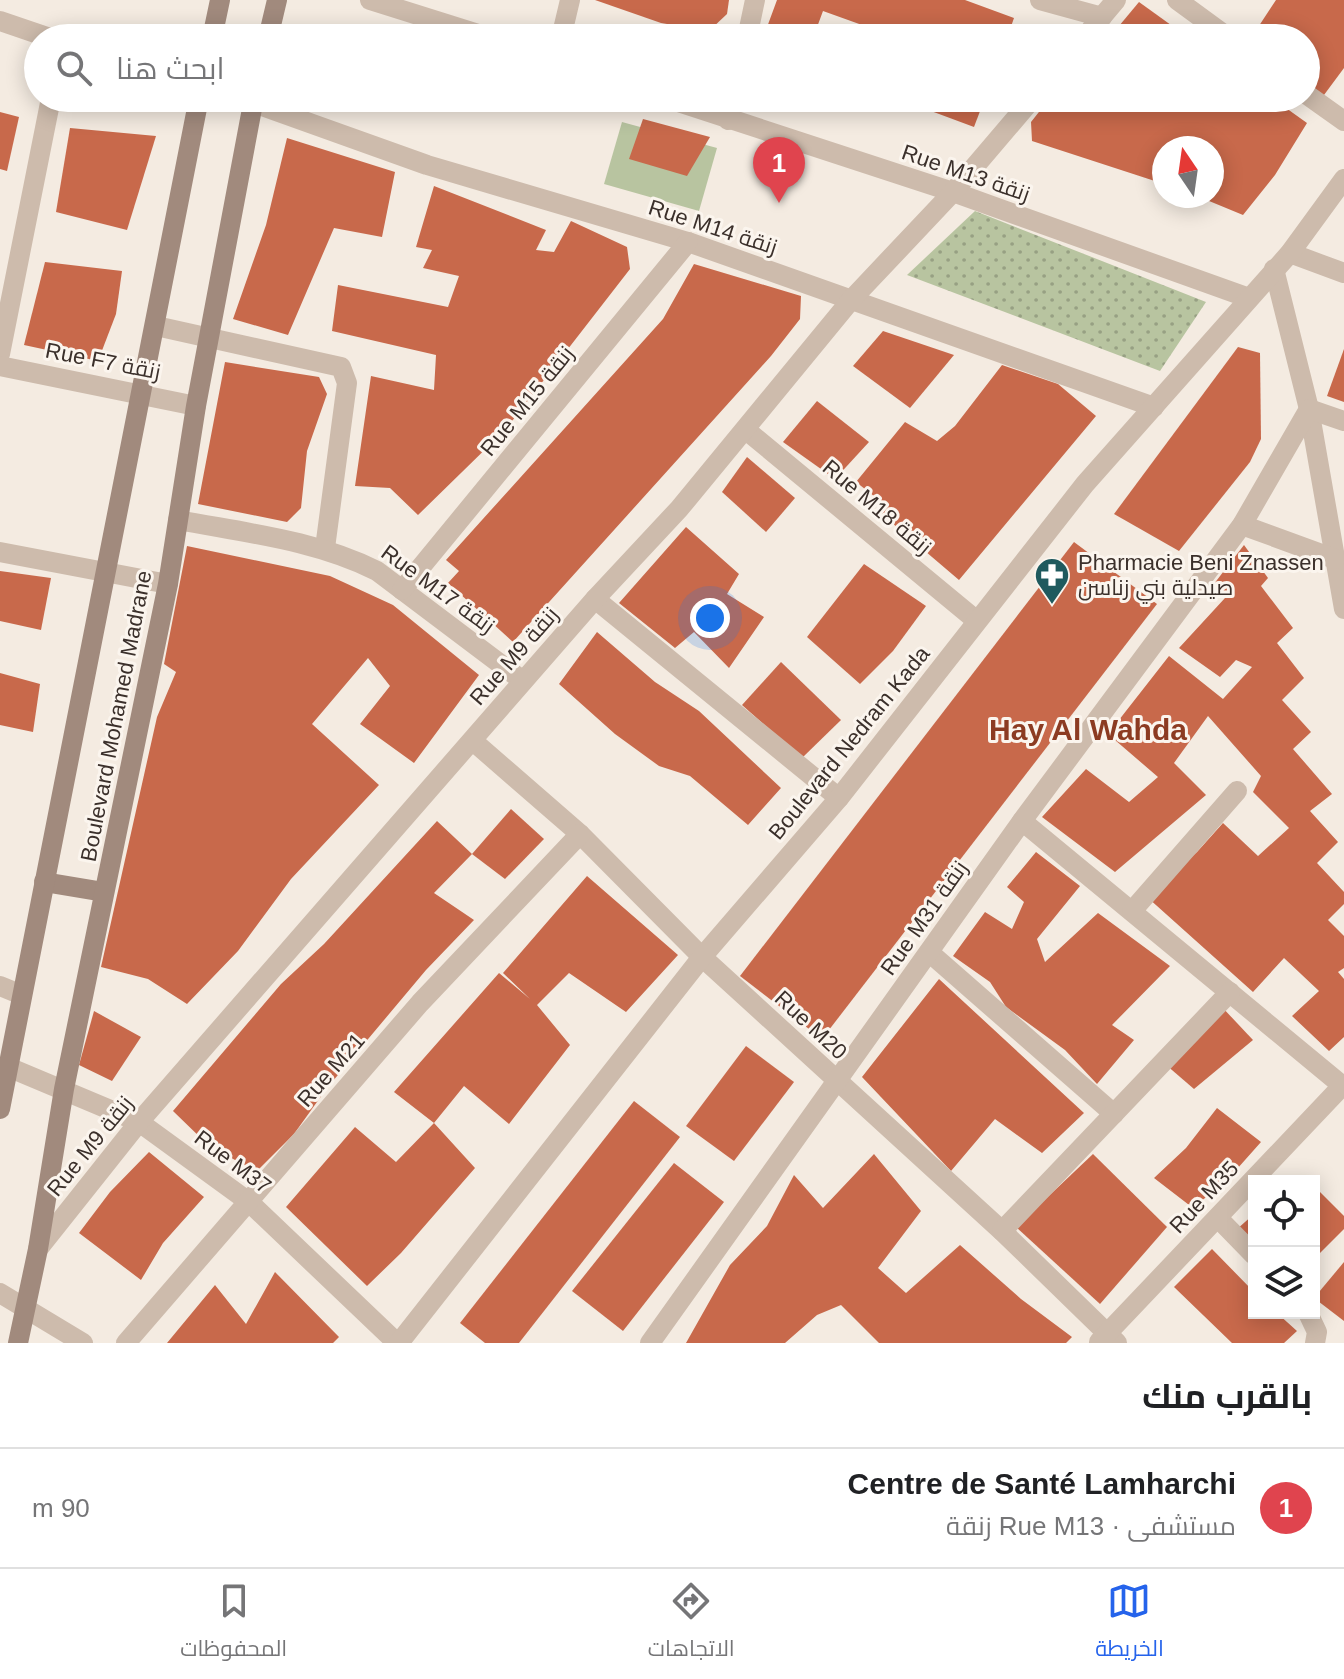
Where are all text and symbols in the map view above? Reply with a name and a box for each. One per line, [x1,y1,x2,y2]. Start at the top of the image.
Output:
search box [24,24,1320,112]
icon: search [52,46,96,90]
text: ابحث هنا [116,52,225,85]
north arrow [1152,136,1224,208]
pin: 1 [753,137,805,203]
street label: Rue M13 زنقة [899,139,1033,207]
street label: Rue M14 زنقة [645,194,781,260]
street label: Rue F7 زنقة [43,338,163,384]
street label: Rue M15 زنقة [475,341,579,461]
street label: Rue M18 زنقة [818,454,936,560]
street label: Rue M17 زنقة [377,540,499,638]
place label: Pharmacie Beni Znassen صيدلية بني زناسن [1078,550,1324,604]
pharmacy icon: Pharmacie Beni Znassen صيدلية بني زناسن [1033,556,1071,606]
street label: Boulevard Mohamed Madrane [75,568,157,864]
your location [690,598,730,638]
street label: Rue M9 زنقة [465,602,563,710]
street label: Boulevard Nedram Kada [763,641,935,844]
district label: Hay Al Wahda [989,713,1187,746]
street label: Rue M31 زنقة [875,856,973,980]
street label: Rue M20 [770,985,852,1065]
street label: Rue M21 [292,1028,370,1112]
street label: Rue M9 زنقة [42,1091,138,1201]
street label: Rue M37 [190,1125,276,1199]
street label: Rue M35 [1164,1156,1244,1238]
map controls [1248,1175,1320,1319]
button: locate [1248,1175,1320,1247]
button: layers [1248,1247,1320,1319]
text: بالقرب منك [1142,1377,1312,1415]
text: Centre de Santé Lamharchi [848,1467,1236,1500]
text: 90 m [32,1493,90,1523]
text: 1 [1279,1493,1293,1523]
text: مستشفى · Rue M13 زنقة [946,1511,1236,1541]
tab: المحفوظات [180,1579,287,1669]
tab: الاتجاهات [648,1579,735,1669]
tab: الخريطة [1095,1579,1164,1669]

